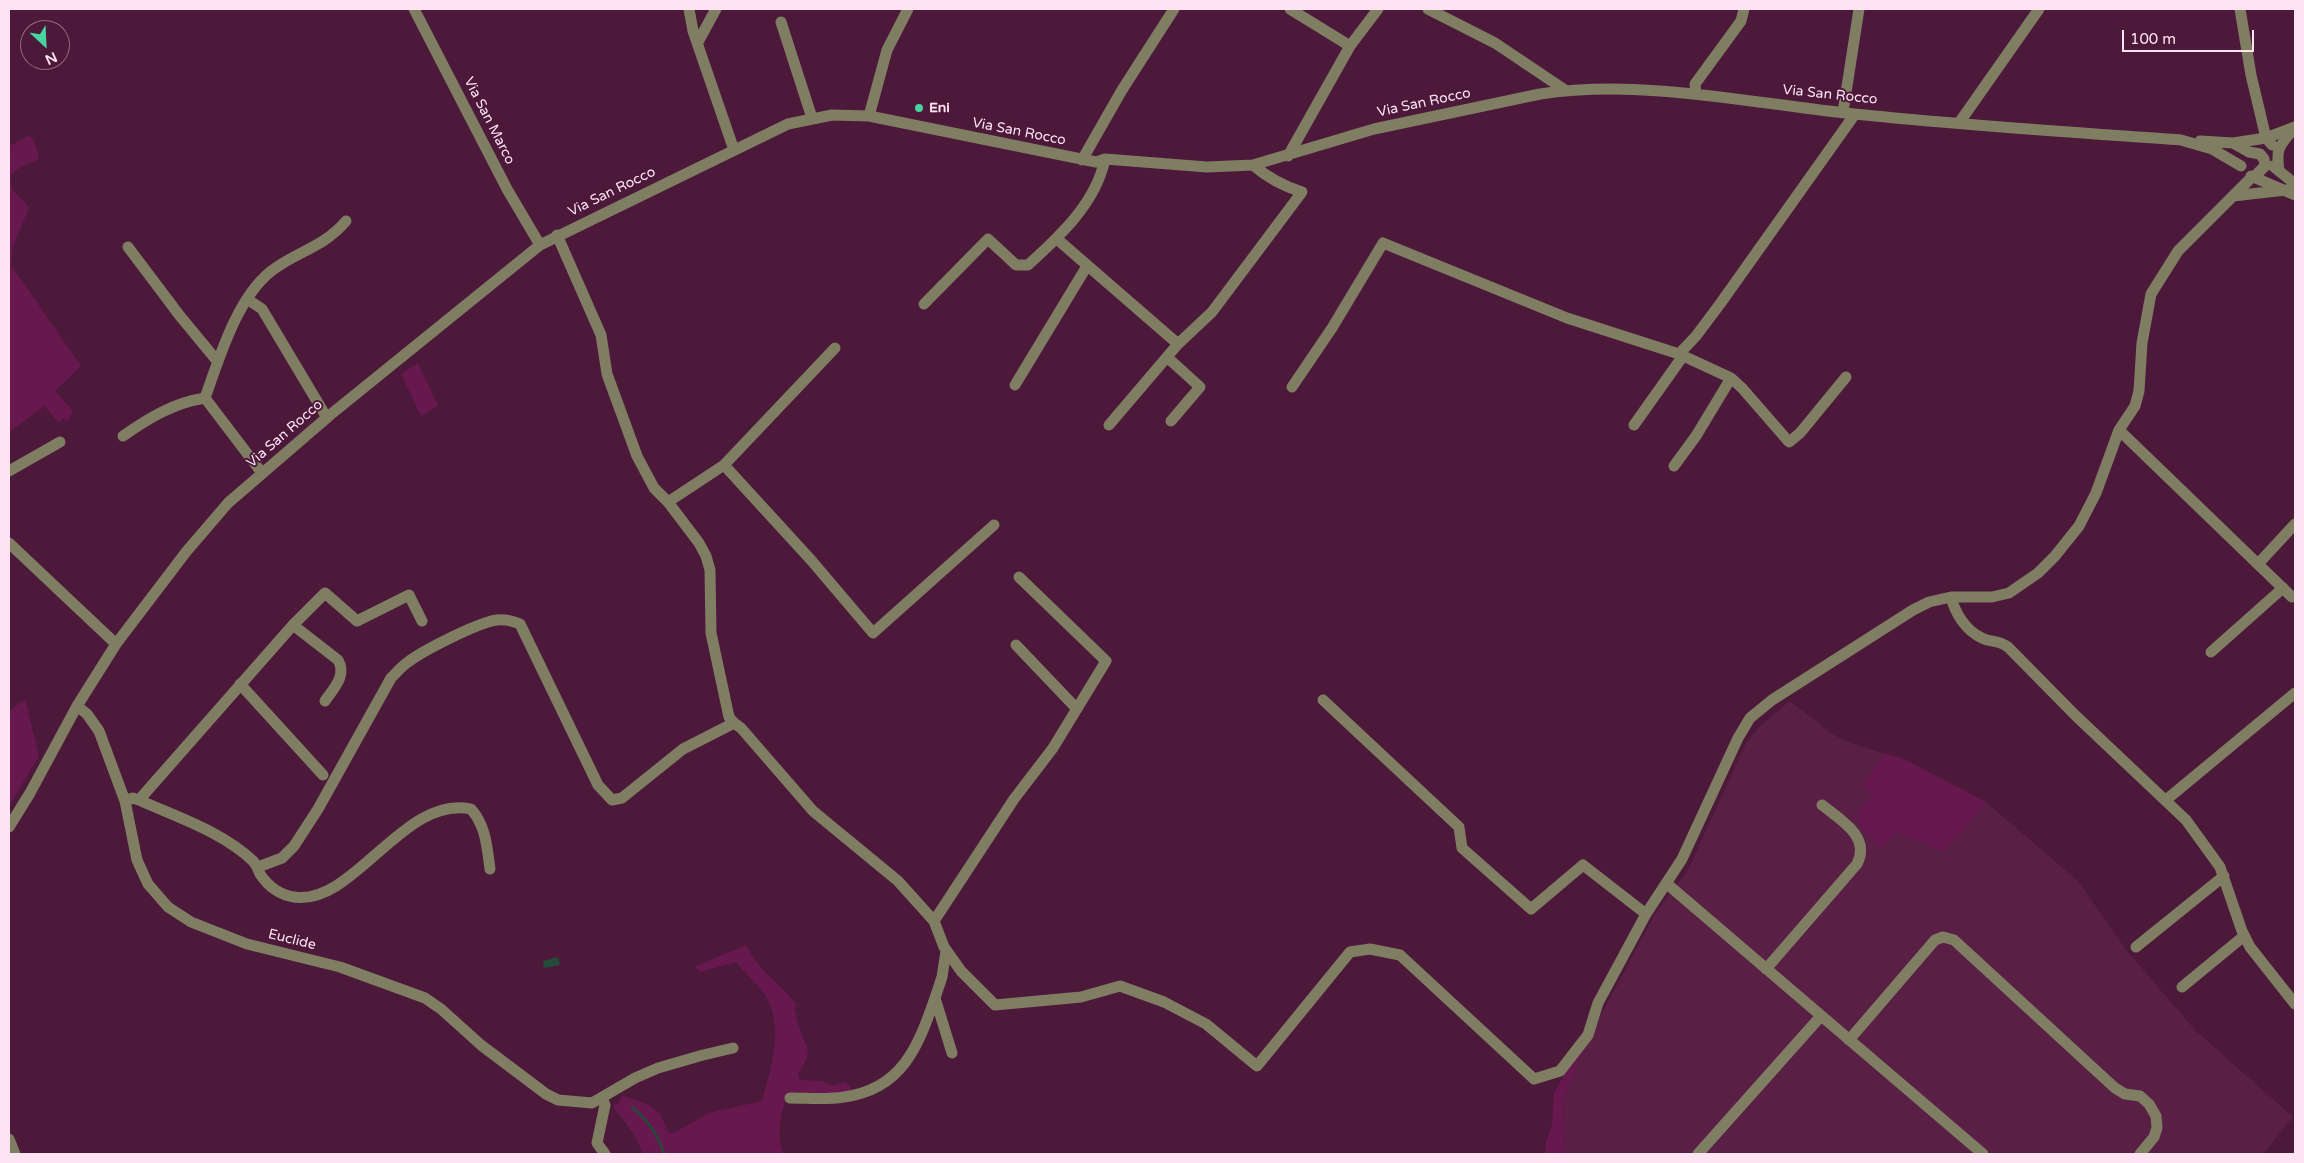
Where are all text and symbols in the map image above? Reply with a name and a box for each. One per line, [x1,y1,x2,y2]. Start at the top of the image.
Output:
north arrow [20,20,70,70]
scale bar [2124,20,2256,52]
text: 100 m [2130,30,2176,48]
text: N [42,48,60,68]
street label: Via San Marco [460,75,518,167]
street label: Via San Rocco [1782,82,1878,108]
street label: Via San Rocco [1376,85,1472,121]
place label: Eni [929,100,950,116]
marker: Eni [913,102,925,114]
street label: Via San Rocco [971,115,1067,149]
street label: Via San Rocco [566,164,658,220]
street label: Via San Rocco [244,396,326,472]
street label: Euclide [266,926,318,954]

